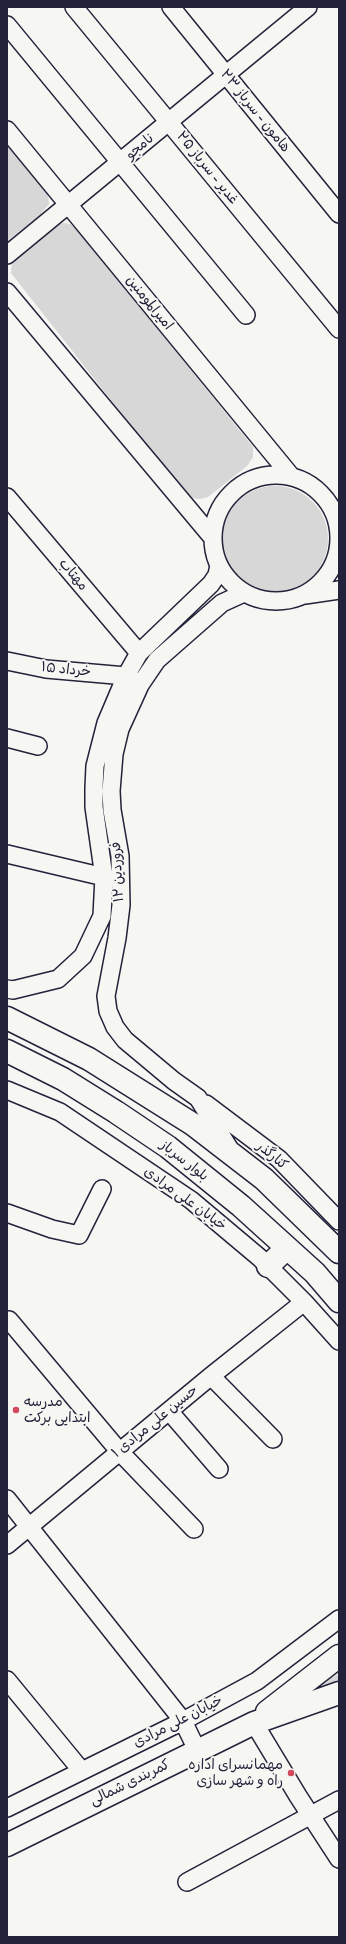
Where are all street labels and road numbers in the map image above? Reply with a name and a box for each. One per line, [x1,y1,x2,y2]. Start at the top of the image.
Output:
street label: هامون - سرباز ۲۳ [216,66,294,156]
street label: غدیر - سرباز ۲۵ [172,128,242,208]
street label: نامجو [123,130,157,164]
street label: امیرالمومنین [122,272,176,334]
street label: مهتاب [55,556,91,594]
street label: ۱۵ خرداد [40,659,92,681]
street label: ۱۲ فروردین [108,841,128,903]
street label: بلوار سرباز [156,1137,212,1185]
street label: کنارگذر [253,1138,291,1174]
street label: خیابان علی مرادی [140,1163,230,1235]
street label: حسین علی مرادی ۱ [108,1382,202,1462]
street label: خیابان علی مرادی [131,1692,225,1752]
street label: کمربندی شمالی [87,1756,173,1810]

